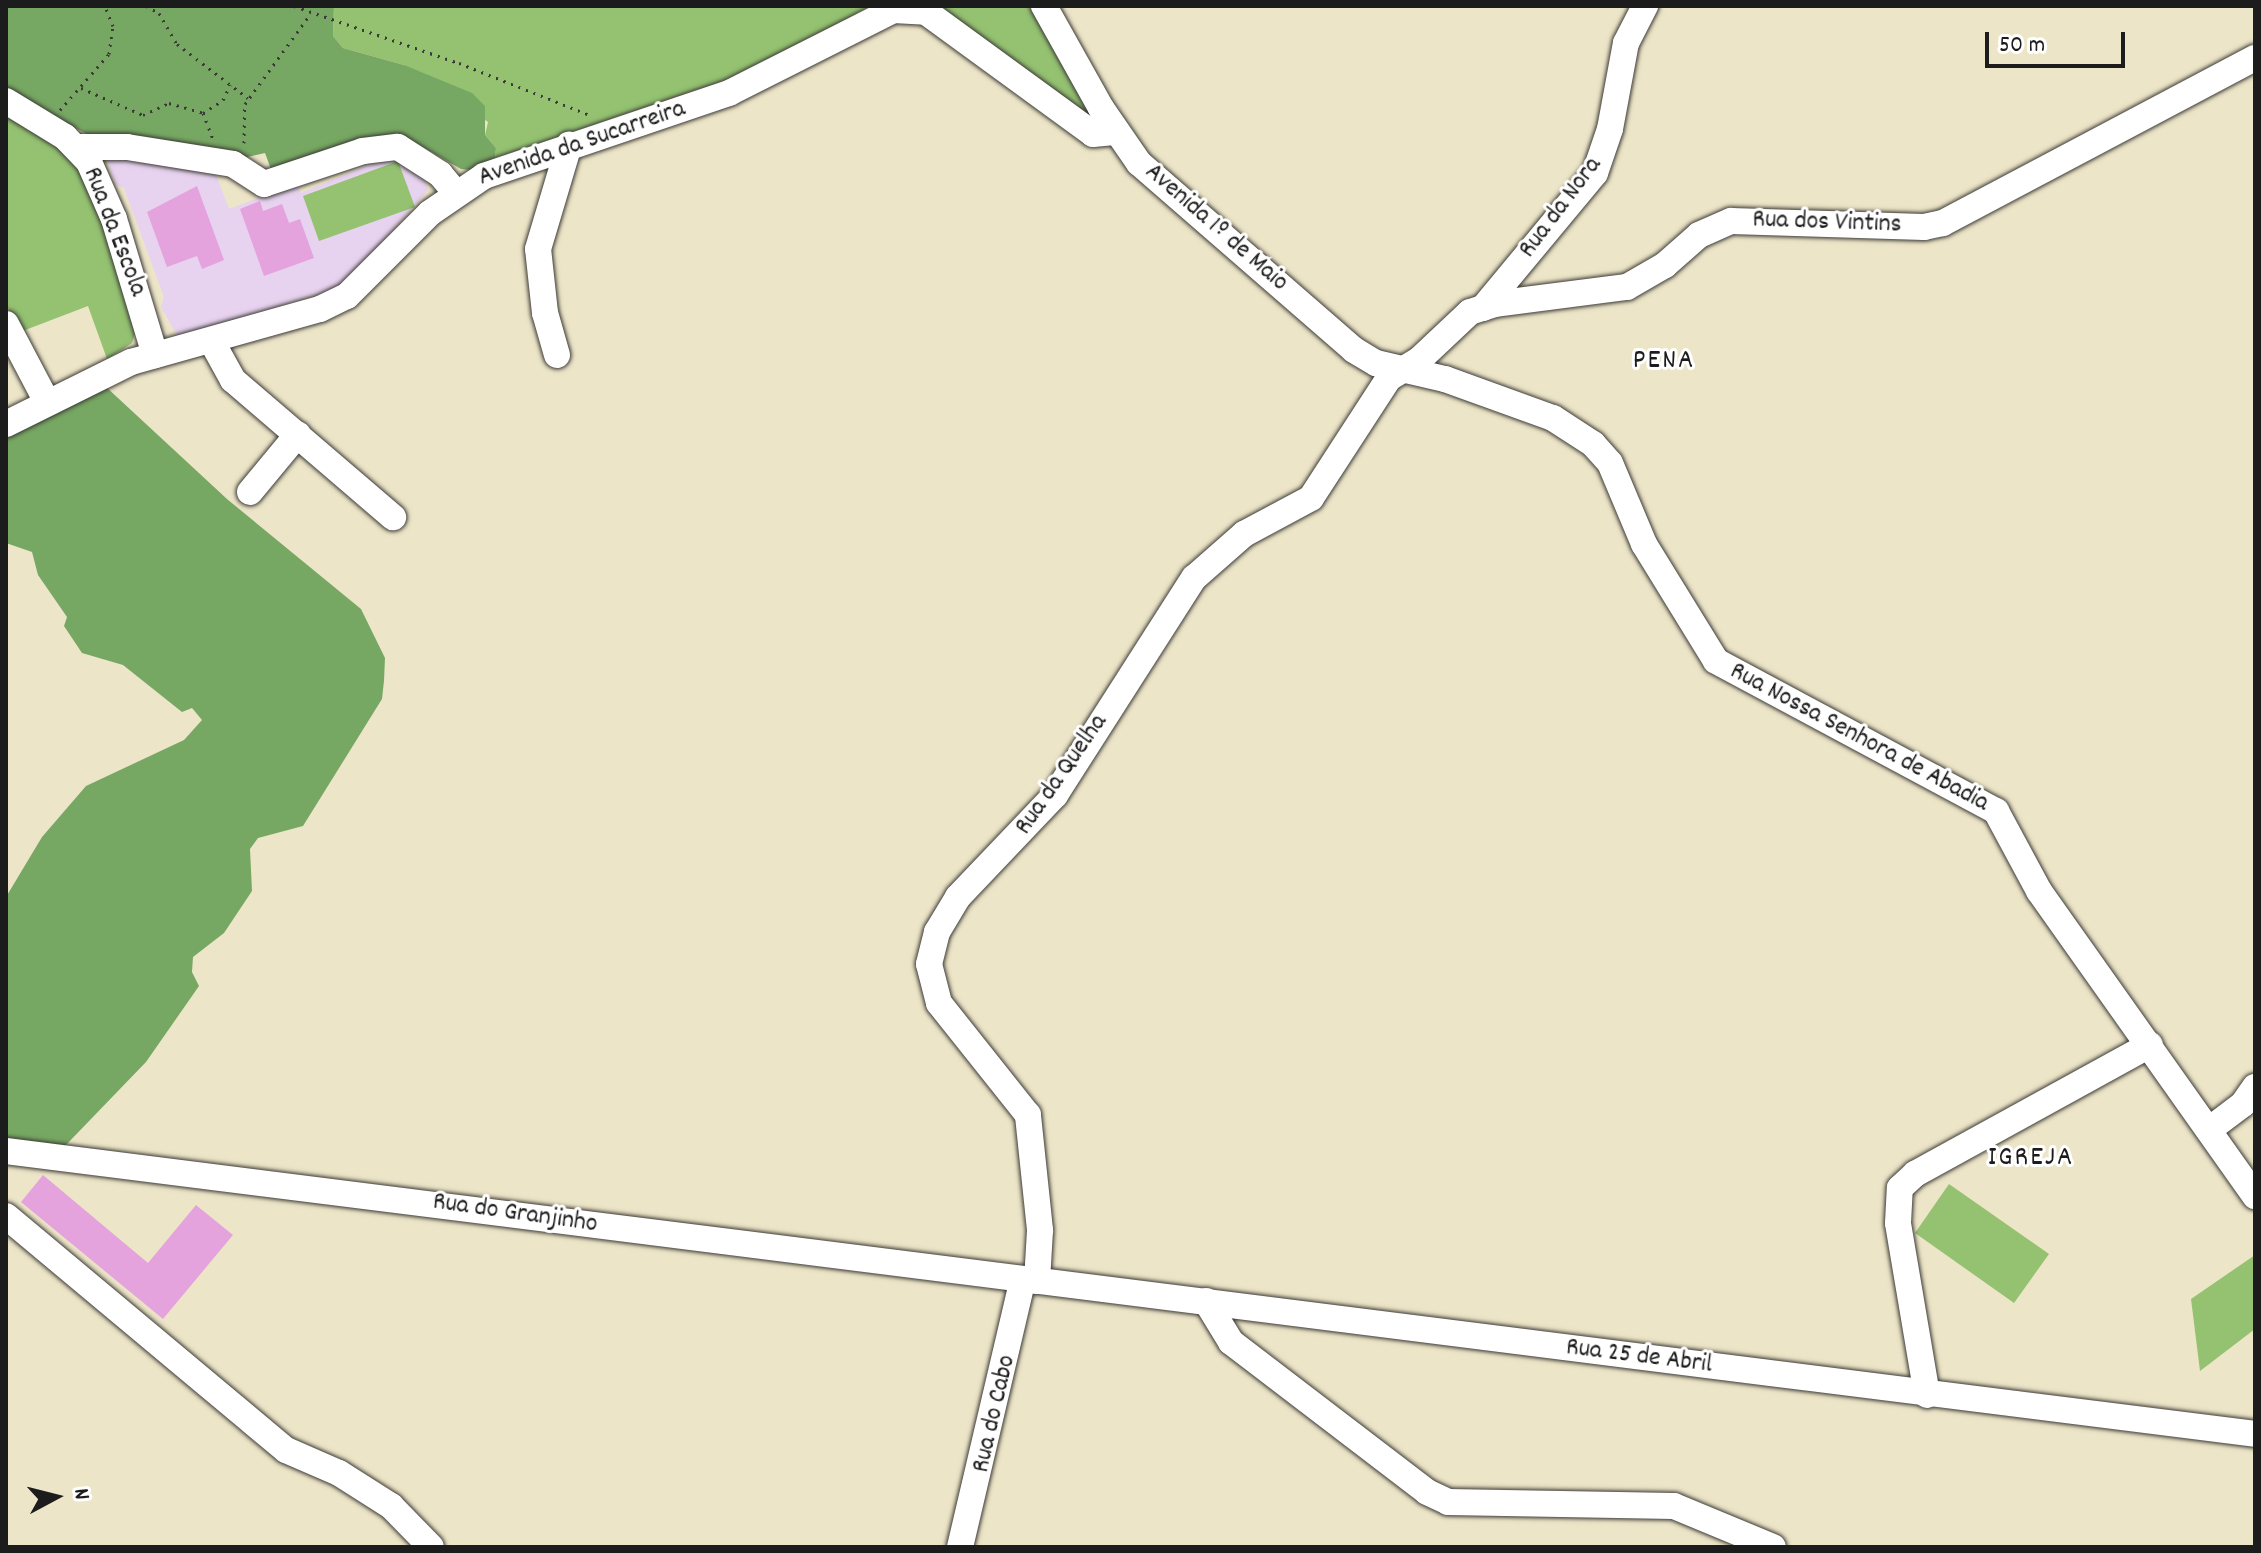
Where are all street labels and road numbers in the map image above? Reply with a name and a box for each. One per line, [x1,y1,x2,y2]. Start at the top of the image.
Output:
street label: Avenida da Sucarreira [475,94,689,194]
street label: Rua da Nora [1513,151,1609,265]
street label: Avenida 1º de Maio [1138,157,1294,299]
street label: Rua da Escola [75,163,153,301]
street label: Rua dos Vintins [1752,205,1902,241]
street label: Rua Nossa Senhora de Abadia [1724,656,1994,820]
street label: Rua da Quelha [1009,709,1115,841]
street label: Rua do Granjinho [431,1187,599,1241]
street label: Rua 25 de Abril [1564,1333,1714,1381]
street label: Rua do Cabo [966,1352,1024,1476]

